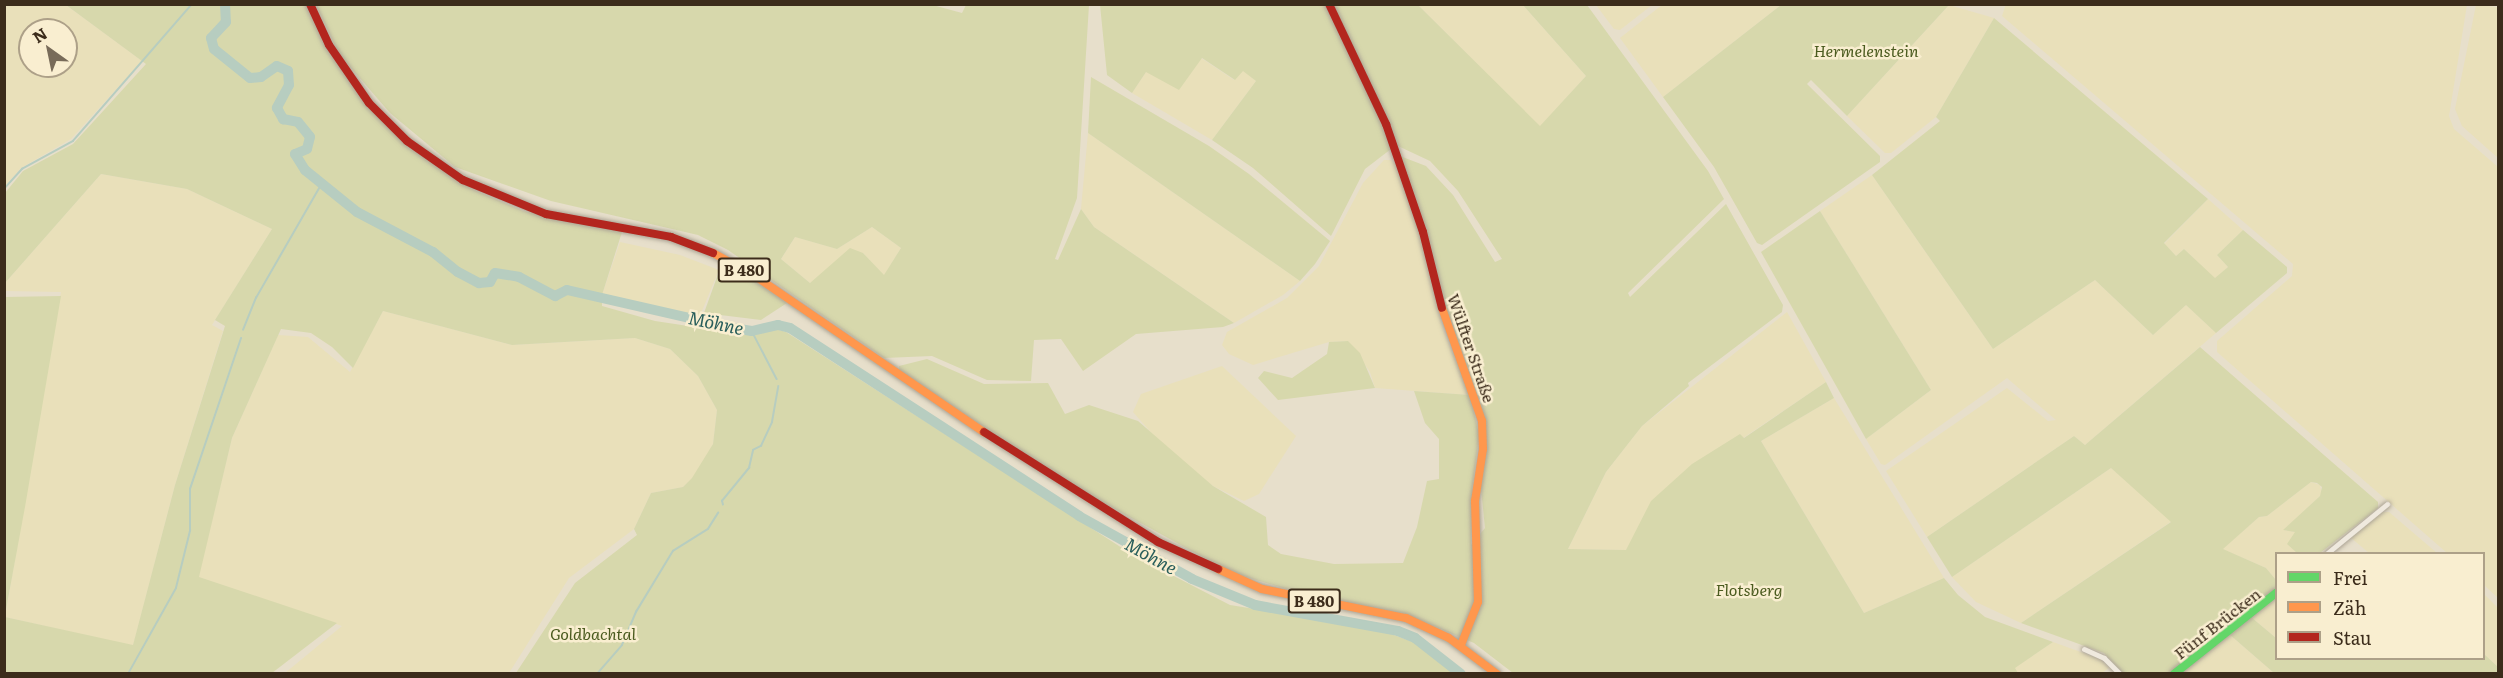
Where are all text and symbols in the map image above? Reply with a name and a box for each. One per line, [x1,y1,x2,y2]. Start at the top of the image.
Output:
north arrow [18,18,78,78]
text: N [27,21,51,48]
park label: Hermelenstein [1813,40,1919,60]
road number: B 480 [717,258,771,282]
street label: Wülfter Straße [1444,291,1500,405]
water label: Möhne [686,307,746,339]
water label: Möhne [1121,533,1181,579]
legend [2275,552,2485,660]
text: Frei [2333,564,2367,591]
park label: Flotsberg [1716,579,1782,599]
street label: Fünf Brücken [2170,583,2264,663]
road number: B 480 [1287,589,1341,613]
text: Zäh [2333,594,2366,621]
park label: Goldbachtal [550,623,636,643]
text: Stau [2333,624,2371,651]

